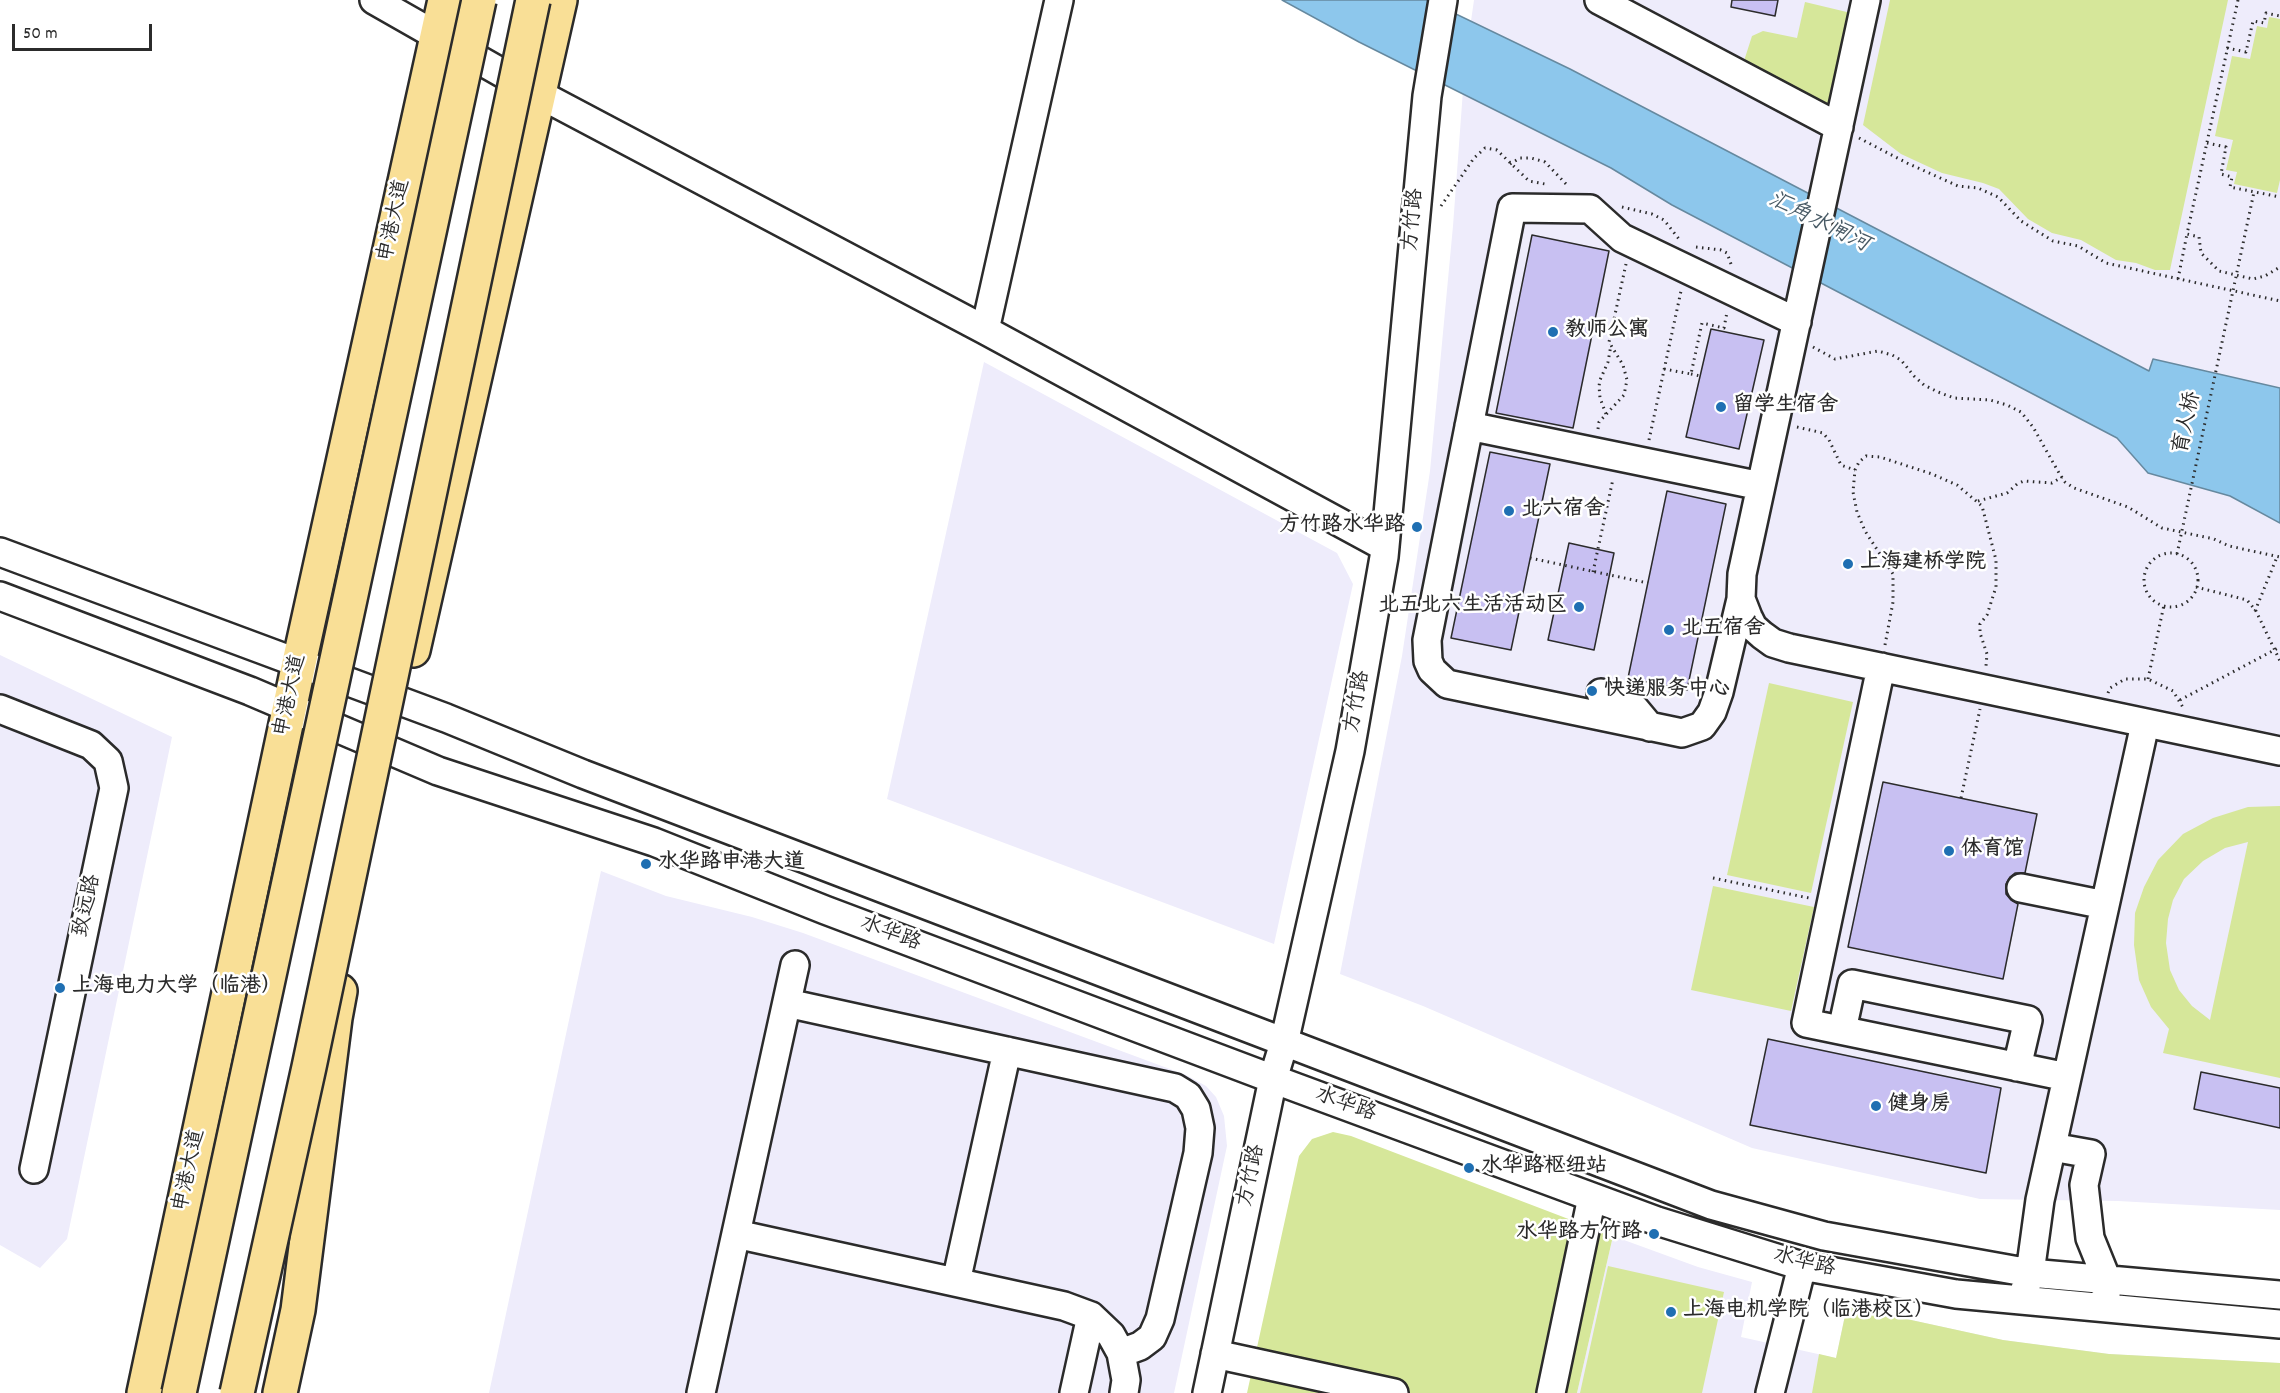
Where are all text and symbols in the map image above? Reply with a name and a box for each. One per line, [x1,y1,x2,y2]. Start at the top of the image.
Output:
scale bar [15,12,154,50]
text: 50 m [23,22,58,47]
street label: 申港大道 [375,177,417,265]
street label: 方竹路 [1400,188,1430,252]
water label: 汇角水闸河 [1763,188,1873,260]
place label: 教师公寓 [1565,319,1649,345]
marker: 教师公寓 [1546,325,1560,339]
street label: 育人桥 [2170,390,2208,456]
place label: 留学生宿舍 [1733,394,1838,420]
marker: 留学生宿舍 [1714,400,1728,414]
place label: 北六宿舍 [1521,498,1605,524]
marker: 北六宿舍 [1502,504,1516,518]
place label: 方竹路水华路 [1279,514,1405,540]
marker: 方竹路水华路 [1410,520,1424,534]
place label: 上海建桥学院 [1860,551,1986,577]
marker: 上海建桥学院 [1841,557,1855,571]
place label: 北五北六生活活动区 [1378,594,1567,620]
marker: 北五北六生活活动区 [1572,600,1586,614]
place label: 北五宿舍 [1681,617,1765,643]
marker: 北五宿舍 [1662,623,1676,637]
street label: 申港大道 [271,652,313,740]
street label: 方竹路 [1341,669,1377,735]
place label: 快递服务中心 [1604,678,1730,704]
marker: 快递服务中心 [1585,684,1599,698]
place label: 体育馆 [1961,838,2024,864]
marker: 体育馆 [1942,844,1956,858]
place label: 水华路申港大道 [658,851,805,877]
marker: 水华路申港大道 [639,857,653,871]
street label: 致远路 [70,873,108,939]
street label: 水华路 [856,912,924,958]
place label: 上海电力大学（临港） [72,975,282,1001]
marker: 上海电力大学（临港） [53,981,67,995]
street label: 水华路 [1311,1083,1379,1129]
place label: 健身房 [1888,1093,1951,1119]
marker: 健身房 [1869,1099,1883,1113]
street label: 申港大道 [170,1127,212,1215]
street label: 方竹路 [1234,1143,1272,1209]
place label: 水华路枢纽站 [1481,1155,1607,1181]
marker: 水华路枢纽站 [1462,1161,1476,1175]
place label: 水华路方竹路 [1516,1221,1642,1247]
marker: 水华路方竹路 [1647,1227,1661,1241]
street label: 水华路 [1770,1244,1838,1284]
place label: 上海电机学院（临港校区） [1683,1299,1935,1325]
marker: 上海电机学院（临港校区） [1664,1305,1678,1319]

